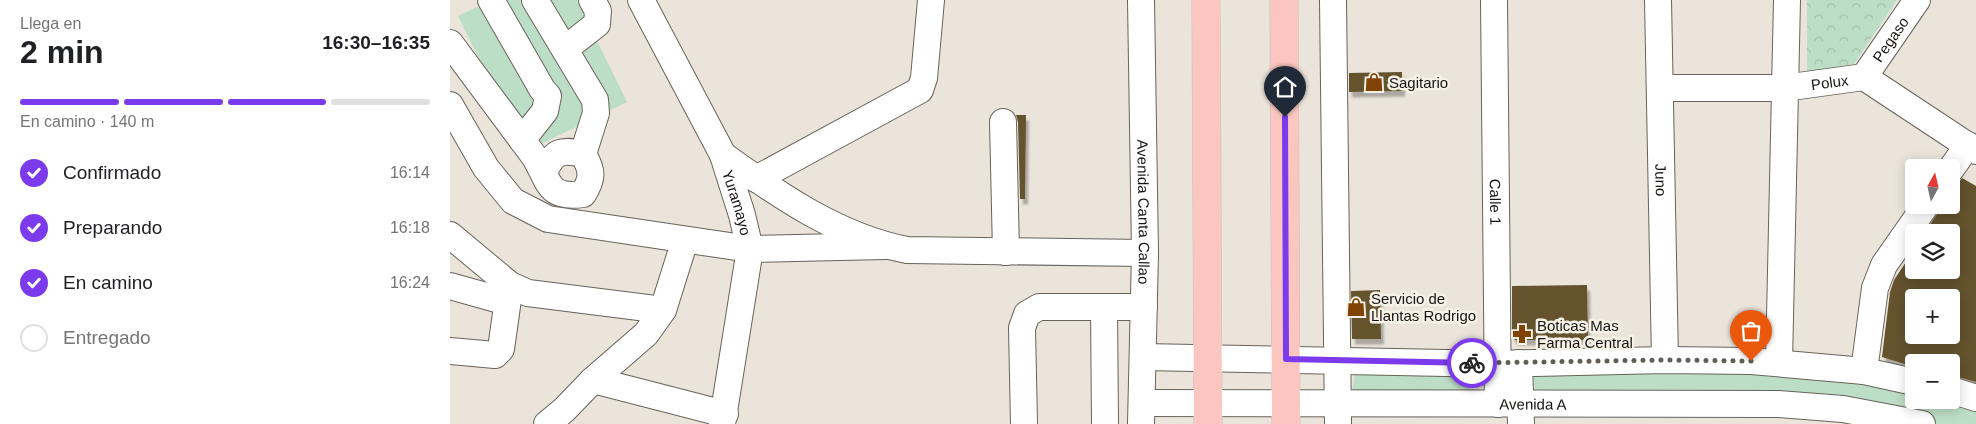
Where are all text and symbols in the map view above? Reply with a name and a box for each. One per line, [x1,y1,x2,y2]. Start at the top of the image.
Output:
street label: Pegaso [1869,13,1912,65]
text: Llega en [20,15,81,32]
text: 16:30–16:35 [322,32,430,53]
text: 2 min [20,34,104,70]
pin [1264,66,1306,117]
shop icon: Sagitario [1363,71,1385,93]
street label: Polux [1810,71,1850,93]
icon: home [1271,73,1299,101]
place label: Sagitario [1389,74,1448,91]
text: En camino · 140 m [20,113,154,130]
street label: Avenida Canta Callao [1135,139,1154,285]
icon: check [20,159,48,187]
north arrow [1905,159,1960,214]
map controls [1905,159,1960,409]
text: Confirmado [63,162,161,183]
text: 16:14 [390,164,430,181]
street label: Juno [1653,164,1670,196]
street label: Yuramayo [720,168,755,237]
street label: Calle 1 [1487,179,1505,225]
icon: check [20,214,48,242]
text: Preparando [63,217,162,238]
text: 16:18 [390,219,430,236]
button: layers [1905,224,1960,279]
icon: check [20,269,48,297]
text: En camino [63,272,153,293]
text: 16:24 [390,274,430,291]
button: + [1905,289,1960,344]
place label: Servicio de Llantas Rodrigo [1371,290,1476,324]
shop icon: Servicio de Llantas Rodrigo [1345,296,1367,318]
pin [1730,310,1772,361]
place label: Boticas Mas Farma Central [1537,317,1633,351]
icon: bag [1737,317,1765,345]
pharmacy icon: Boticas Mas Farma Central [1511,323,1533,345]
text: Entregado [63,327,151,348]
courier [1447,338,1497,388]
icon: bike [1458,349,1486,377]
button: − [1905,354,1960,409]
street label: Avenida A [1499,395,1567,412]

